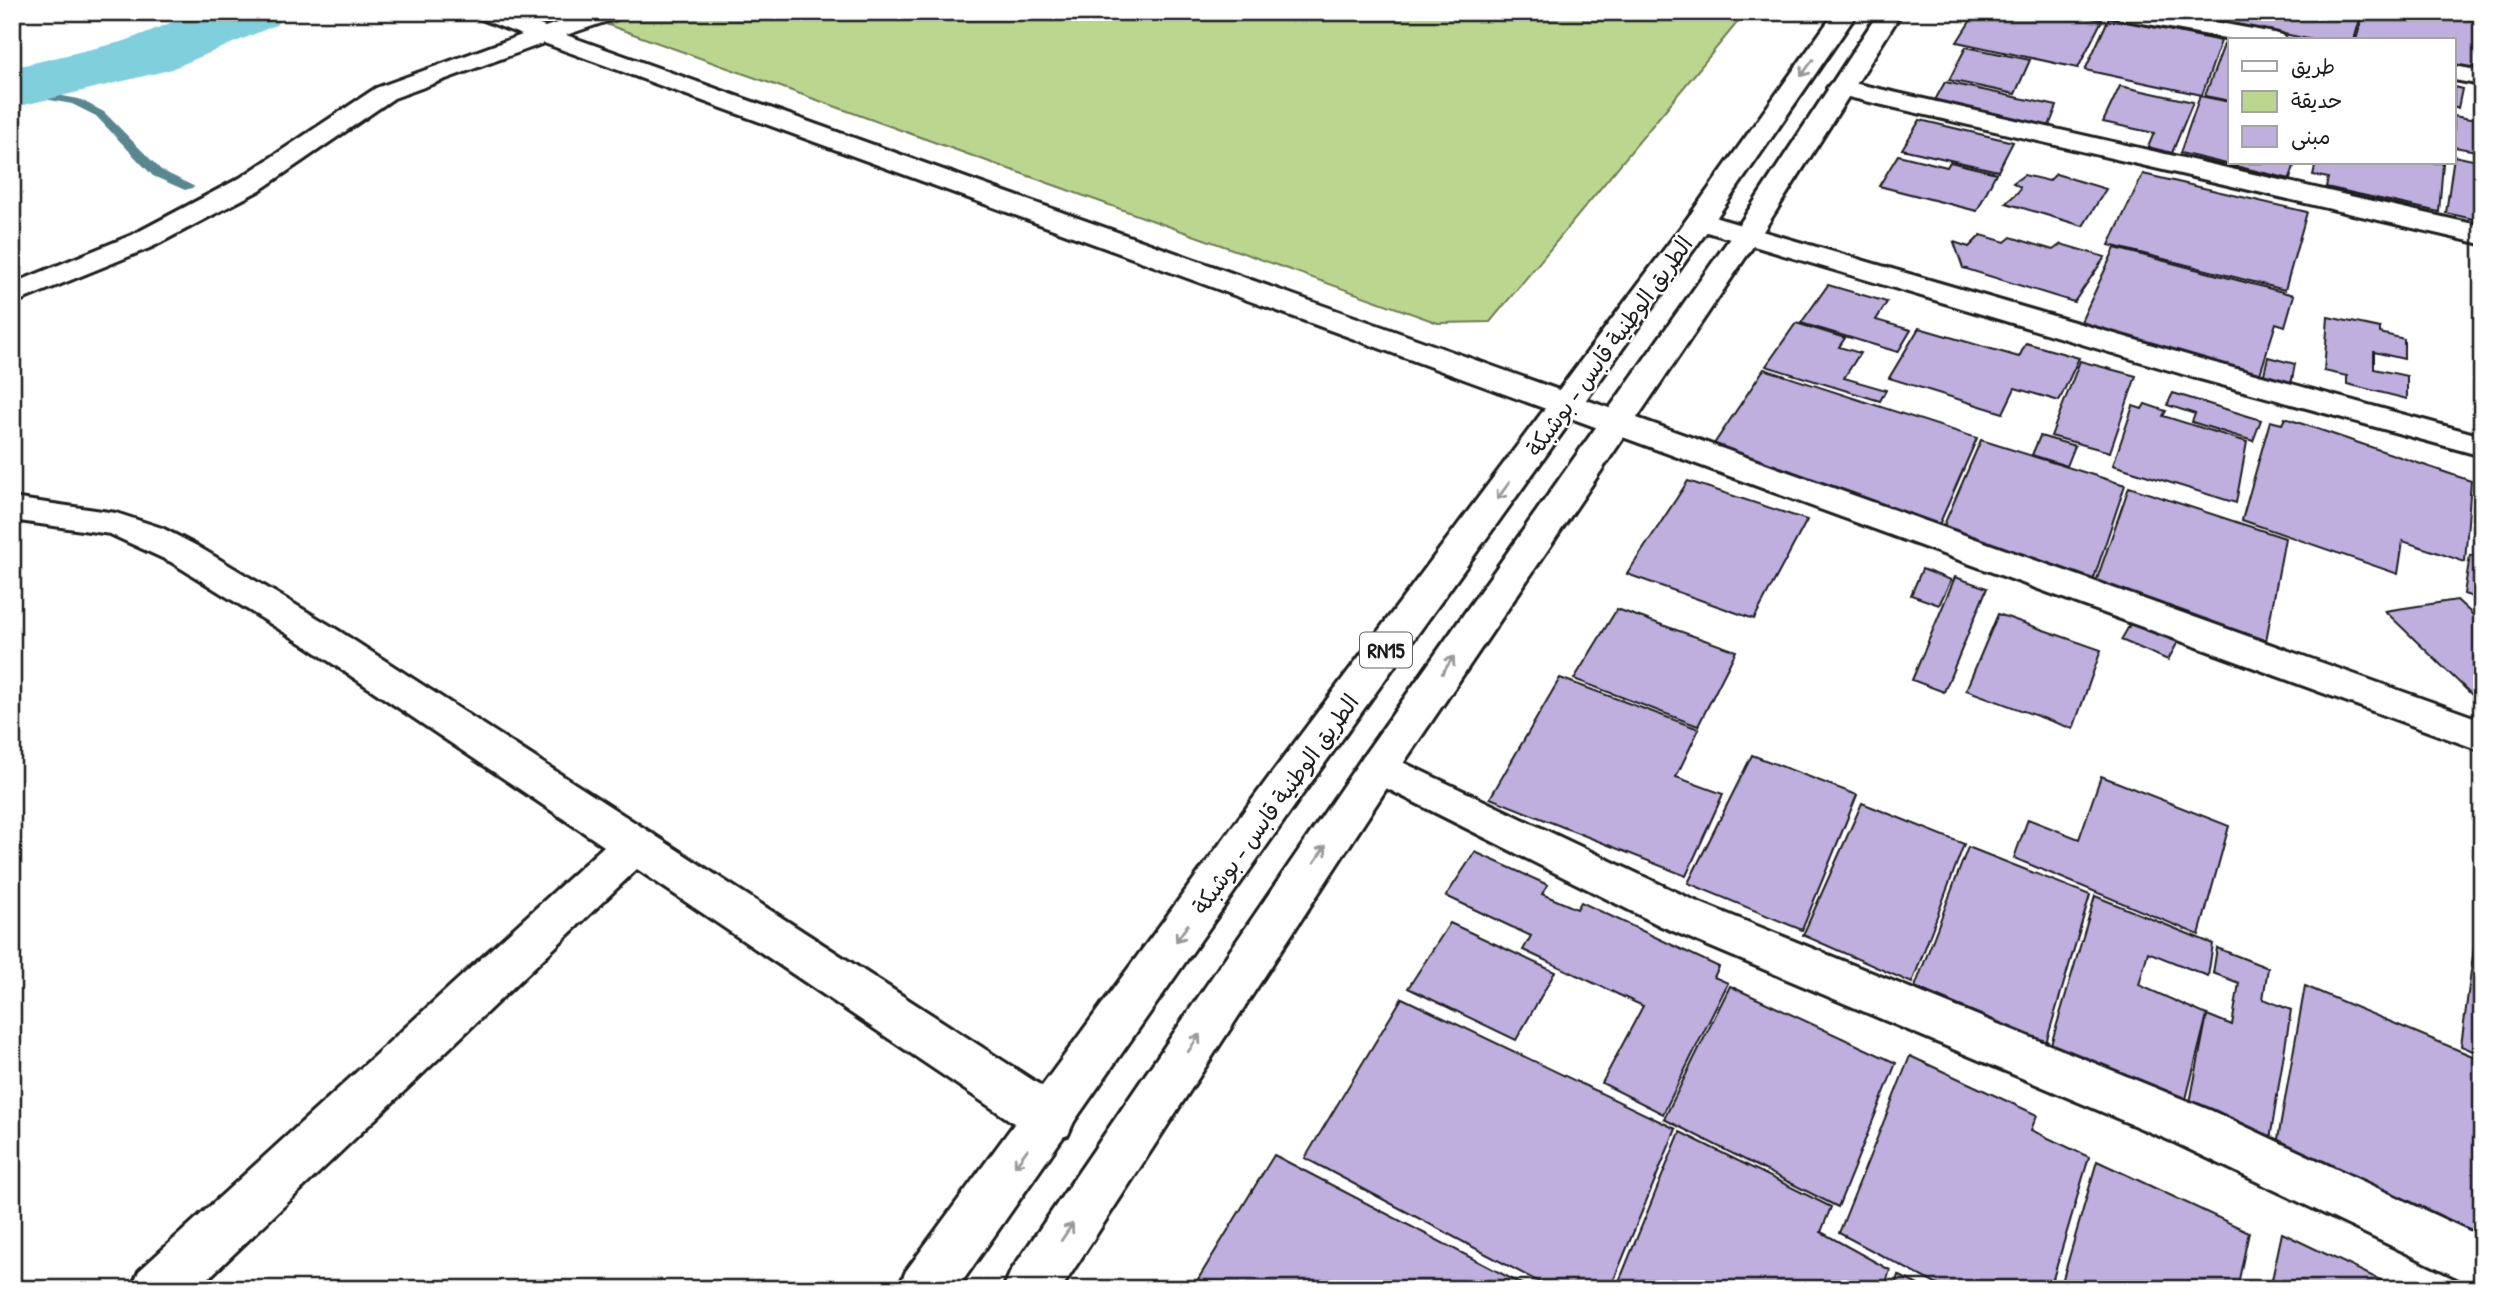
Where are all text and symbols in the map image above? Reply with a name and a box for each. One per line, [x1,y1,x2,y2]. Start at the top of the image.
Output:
legend [2228,38,2456,164]
text: طريق [2291,52,2335,81]
one-way arrow [1800,58,1814,77]
text: حديقة [2291,86,2342,115]
text: مبنى [2291,122,2330,151]
street label: الطريق الوطنية قابس - بوشبكة [1518,230,1700,462]
one-way arrow [1496,482,1511,501]
road number: RN15 [1360,632,1412,668]
one-way arrow [1441,656,1455,675]
street label: الطريق الوطنية قابس - بوشبكة [1184,688,1366,920]
one-way arrow [1313,844,1327,864]
one-way arrow [1175,923,1189,942]
one-way arrow [1187,1033,1201,1053]
one-way arrow [1014,1148,1028,1167]
one-way arrow [1060,1223,1075,1242]

